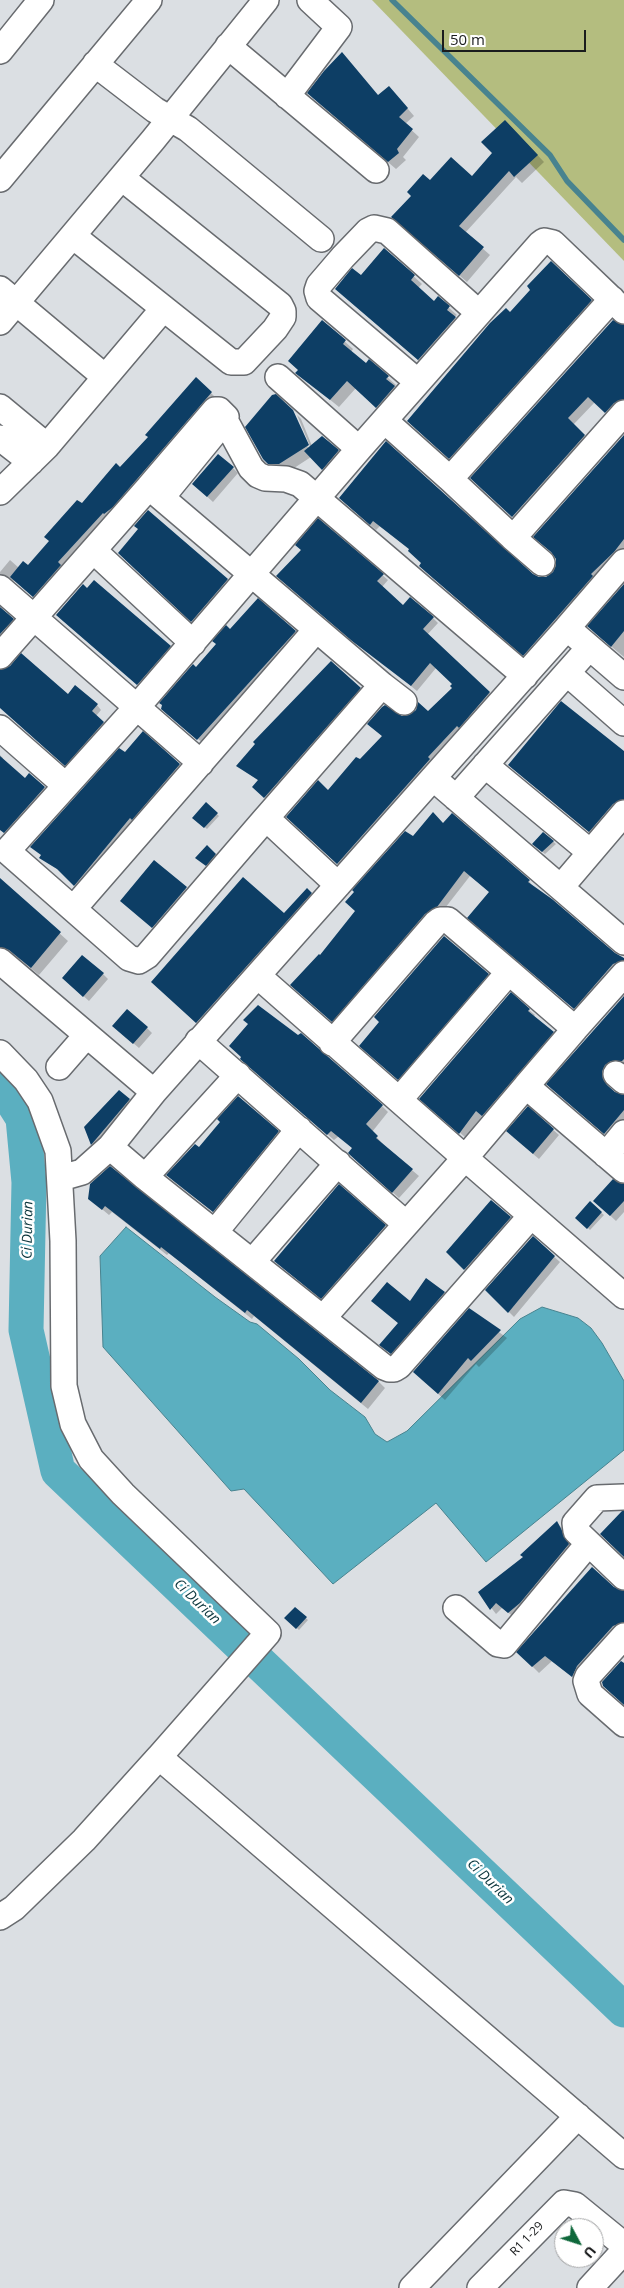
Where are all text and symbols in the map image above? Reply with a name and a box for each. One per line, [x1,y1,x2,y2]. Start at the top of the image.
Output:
scale bar [444,20,588,52]
text: 50 m [450,29,485,49]
water label: Ci Durian [19,1201,37,1259]
water label: Ci Durian [170,1576,224,1628]
water label: Ci Durian [463,1856,517,1908]
north arrow [554,2218,604,2268]
street label: R1 1-29 [507,2219,547,2259]
text: U [579,2242,601,2262]

